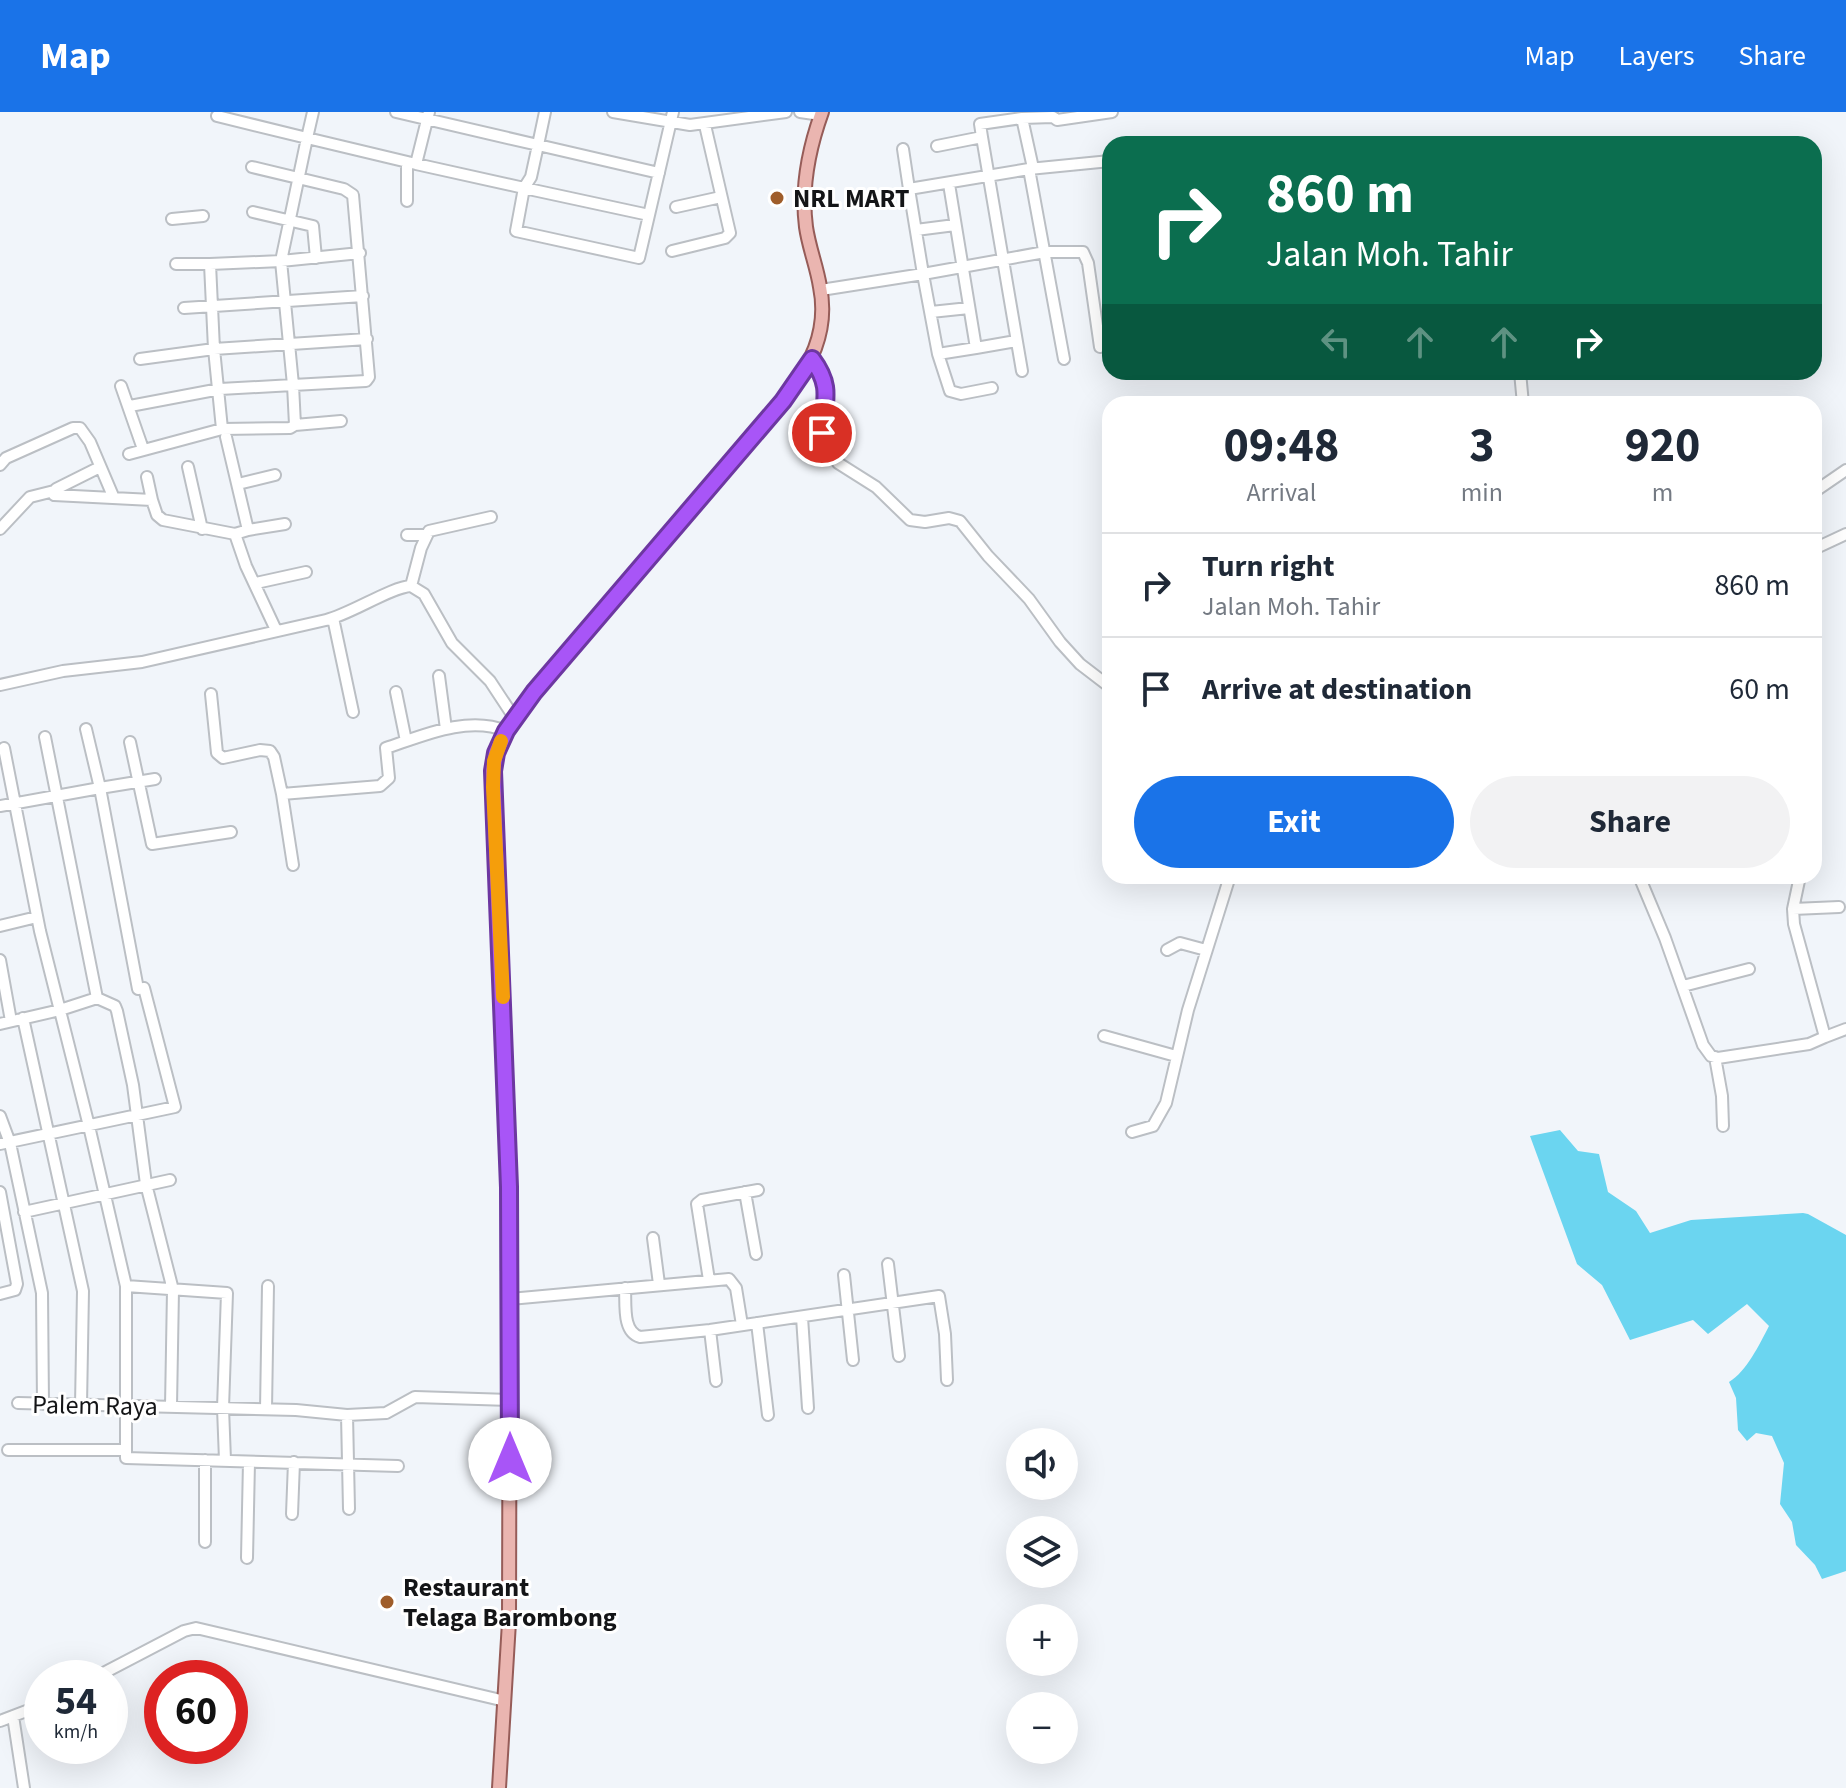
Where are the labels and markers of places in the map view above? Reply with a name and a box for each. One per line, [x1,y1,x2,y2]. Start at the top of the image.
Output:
place label: NRL MART [793,180,910,217]
marker: NRL MART [768,189,786,207]
pin [788,399,856,467]
place label: Restaurant Telaga Barombong [403,1569,617,1636]
marker: Restaurant Telaga Barombong [378,1593,396,1611]

